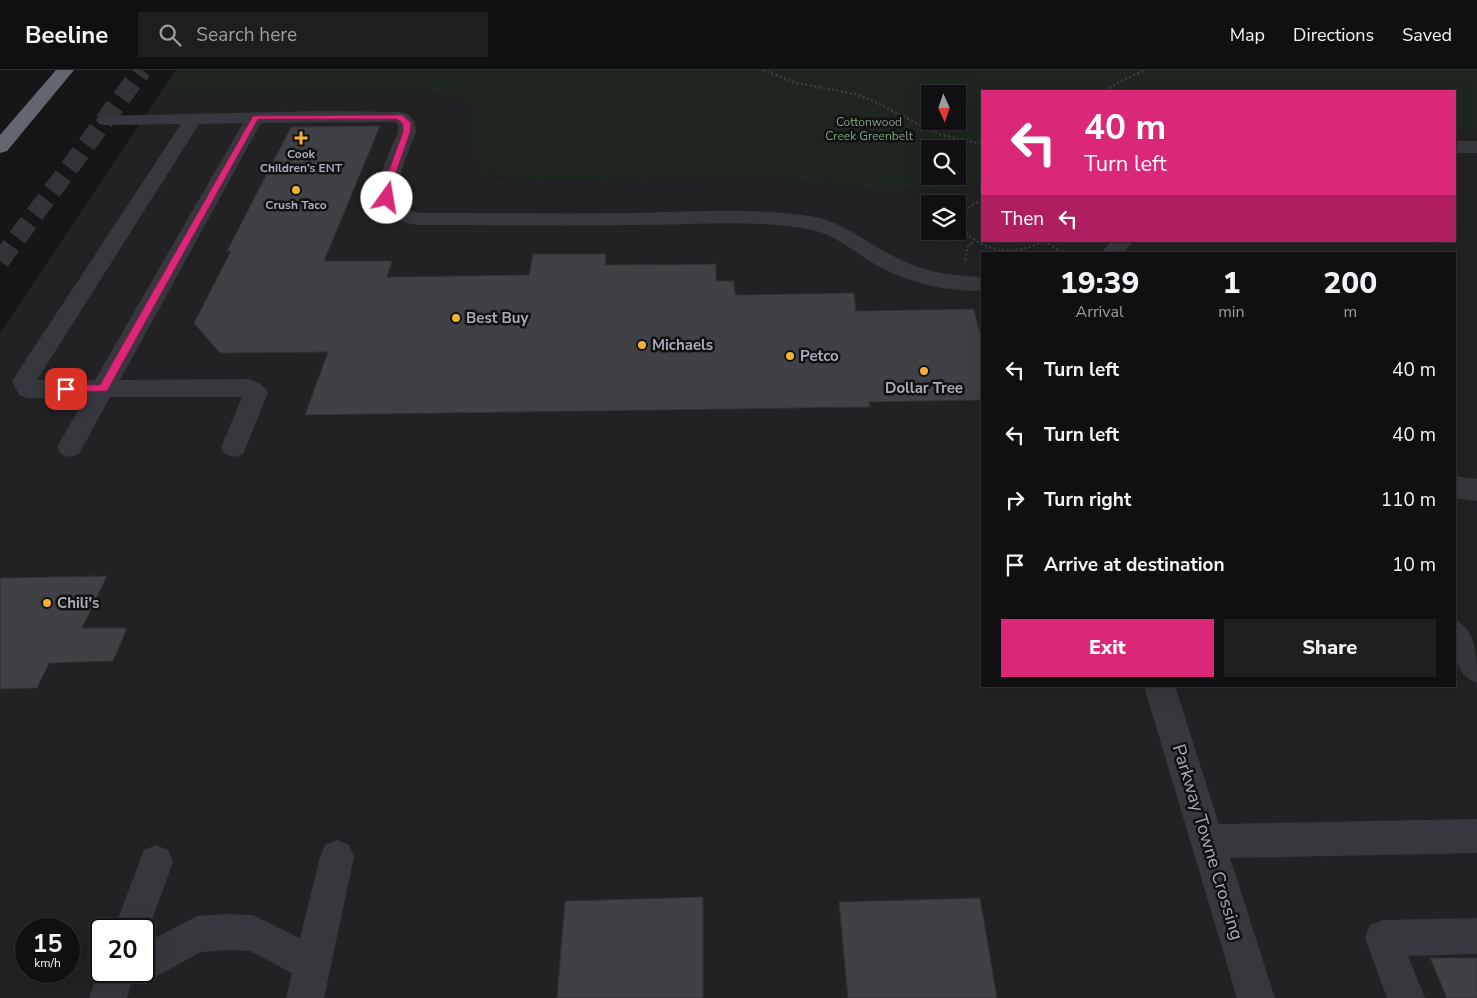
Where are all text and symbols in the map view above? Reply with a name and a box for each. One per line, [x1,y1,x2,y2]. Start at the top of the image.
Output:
search box [138,12,488,57]
text: Beeline [25,19,108,51]
icon: search [156,21,184,49]
text: Search here [196,22,297,48]
text: Map [1230,23,1265,47]
text: Directions [1293,23,1374,47]
text: Saved [1402,23,1452,47]
north arrow [921,85,966,130]
map controls [921,85,966,240]
text: 40 m [1084,104,1166,151]
icon: left [1001,110,1066,175]
park label: Cottonwood Creek Greenbelt [825,114,914,144]
marker: Cook Children’s ENT [294,131,308,145]
button: search [921,140,966,185]
place label: Cook Children’s ENT [260,146,343,176]
text: Turn left [1084,149,1167,179]
position arrow [360,171,412,223]
marker: Crush Taco [290,184,302,196]
button: layers [921,195,966,240]
place label: Crush Taco [265,197,327,213]
icon: left [1054,205,1082,233]
text: Then [1001,206,1044,232]
text: 19:39 [1060,263,1139,304]
text: 1 [1222,263,1240,304]
text: 200 [1323,263,1377,304]
text: Arrival [1076,301,1124,323]
text: min [1218,301,1245,323]
text: m [1343,301,1357,323]
place label: Best Buy [466,308,529,328]
marker: Best Buy [450,312,462,324]
place label: Michaels [652,335,713,355]
marker: Michaels [636,339,648,351]
place label: Petco [800,346,839,366]
marker: Petco [784,350,796,362]
icon: left [1001,356,1029,384]
text: Turn left [1044,357,1119,383]
text: 40 m [1392,357,1436,383]
marker: Dollar Tree [918,365,930,377]
pin [45,368,87,410]
icon: arrive [52,375,80,403]
place label: Dollar Tree [885,378,963,398]
icon: left [1001,421,1029,449]
text: Turn left [1044,422,1119,448]
text: 40 m [1392,422,1436,448]
icon: right [1001,486,1029,514]
text: Turn right [1044,487,1131,513]
text: 110 m [1381,487,1436,513]
icon: arrive [1001,551,1029,579]
text: Arrive at destination [1044,552,1225,578]
text: 10 m [1392,552,1436,578]
place label: Chili's [57,593,99,613]
marker: Chili's [41,597,53,609]
button: Exit [1001,619,1214,677]
button: Share [1224,619,1436,677]
street label: Parkway Towne Crossing [1167,741,1249,943]
speed limit sign: 20 [90,918,155,983]
text: 15 [32,927,63,961]
text: km/h [34,955,61,971]

